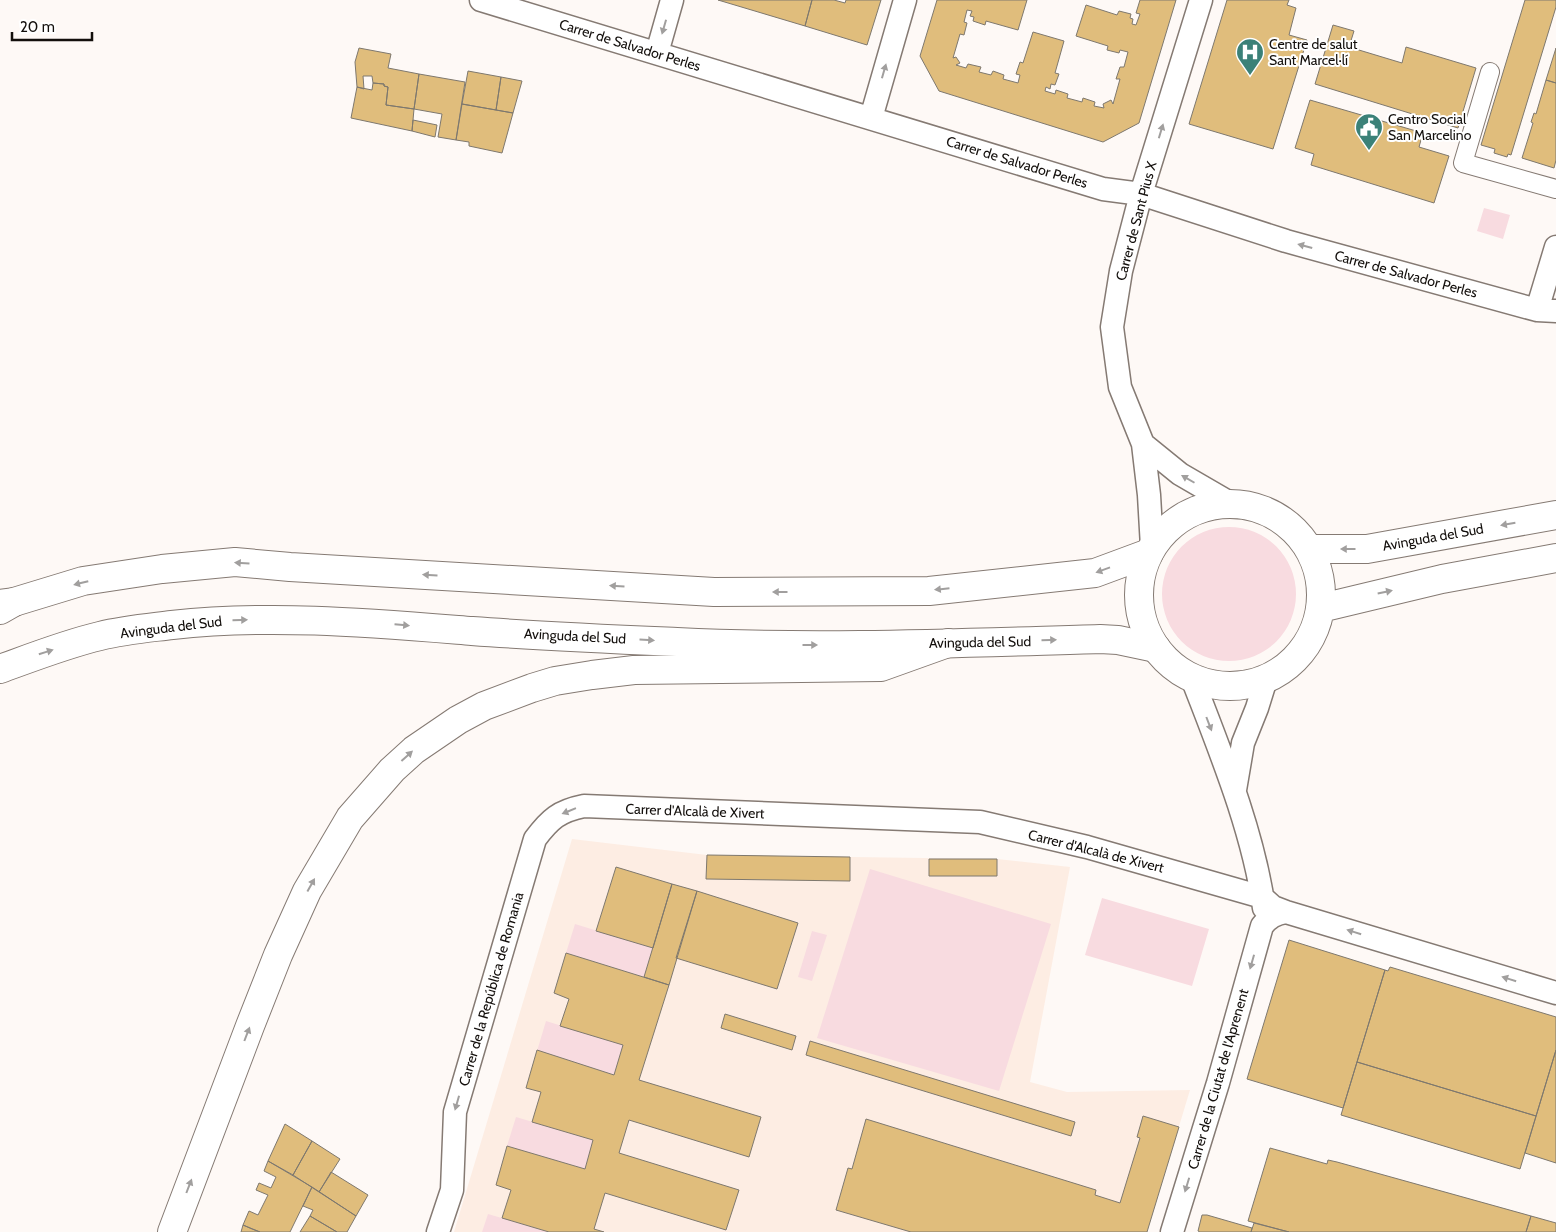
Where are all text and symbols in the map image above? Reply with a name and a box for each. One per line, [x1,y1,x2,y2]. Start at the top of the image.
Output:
scale bar [12,10,92,42]
street label: Carrer de Salvador Perles [557,15,703,75]
text: 20 m [20,18,55,36]
one-way arrow [660,19,668,34]
place label: Centre de salut Sant Marcel·lí [1269,35,1358,69]
hospital icon: Centre de salut Sant Marcel·lí [1235,37,1265,76]
one-way arrow [880,63,888,79]
place label: Centro Social San Marcelino [1388,110,1472,144]
public building icon: Centro Social San Marcelino [1354,112,1384,151]
one-way arrow [1157,124,1165,139]
street label: Carrer de Salvador Perles [944,132,1090,192]
street label: Carrer de Sant Pius X [1111,159,1161,283]
one-way arrow [1297,242,1312,250]
street label: Carrer de Salvador Perles [1333,246,1480,302]
one-way arrow [1180,475,1195,483]
street label: Avinguda del Sud [1381,519,1485,555]
one-way arrow [1500,520,1516,528]
one-way arrow [1340,545,1356,553]
one-way arrow [233,559,249,567]
one-way arrow [1095,566,1110,574]
one-way arrow [422,571,438,579]
one-way arrow [73,579,88,587]
one-way arrow [609,582,625,590]
one-way arrow [934,586,950,594]
one-way arrow [771,588,787,596]
one-way arrow [1378,588,1393,596]
street label: Avinguda del Sud [119,612,223,642]
one-way arrow [232,616,248,624]
one-way arrow [394,621,410,629]
street label: Avinguda del Sud [523,624,627,648]
street label: Avinguda del Sud [929,632,1031,652]
one-way arrow [1041,636,1057,644]
one-way arrow [639,637,655,645]
one-way arrow [802,641,818,649]
one-way arrow [39,648,54,656]
one-way arrow [1205,717,1213,732]
one-way arrow [401,750,413,762]
street label: Carrer d'Alcalà de Xivert [625,800,765,822]
one-way arrow [561,807,576,815]
street label: Carrer d'Alcalà de Xivert [1026,825,1166,877]
one-way arrow [306,879,315,892]
street label: Carrer de la República de Romania [455,890,527,1088]
one-way arrow [1346,928,1361,936]
one-way arrow [1248,954,1256,969]
one-way arrow [1502,974,1517,982]
street label: Carrer de la Ciutat de l'Aprenent [1184,986,1252,1171]
one-way arrow [244,1027,251,1042]
one-way arrow [453,1095,461,1110]
one-way arrow [1183,1177,1190,1192]
one-way arrow [186,1179,193,1194]

